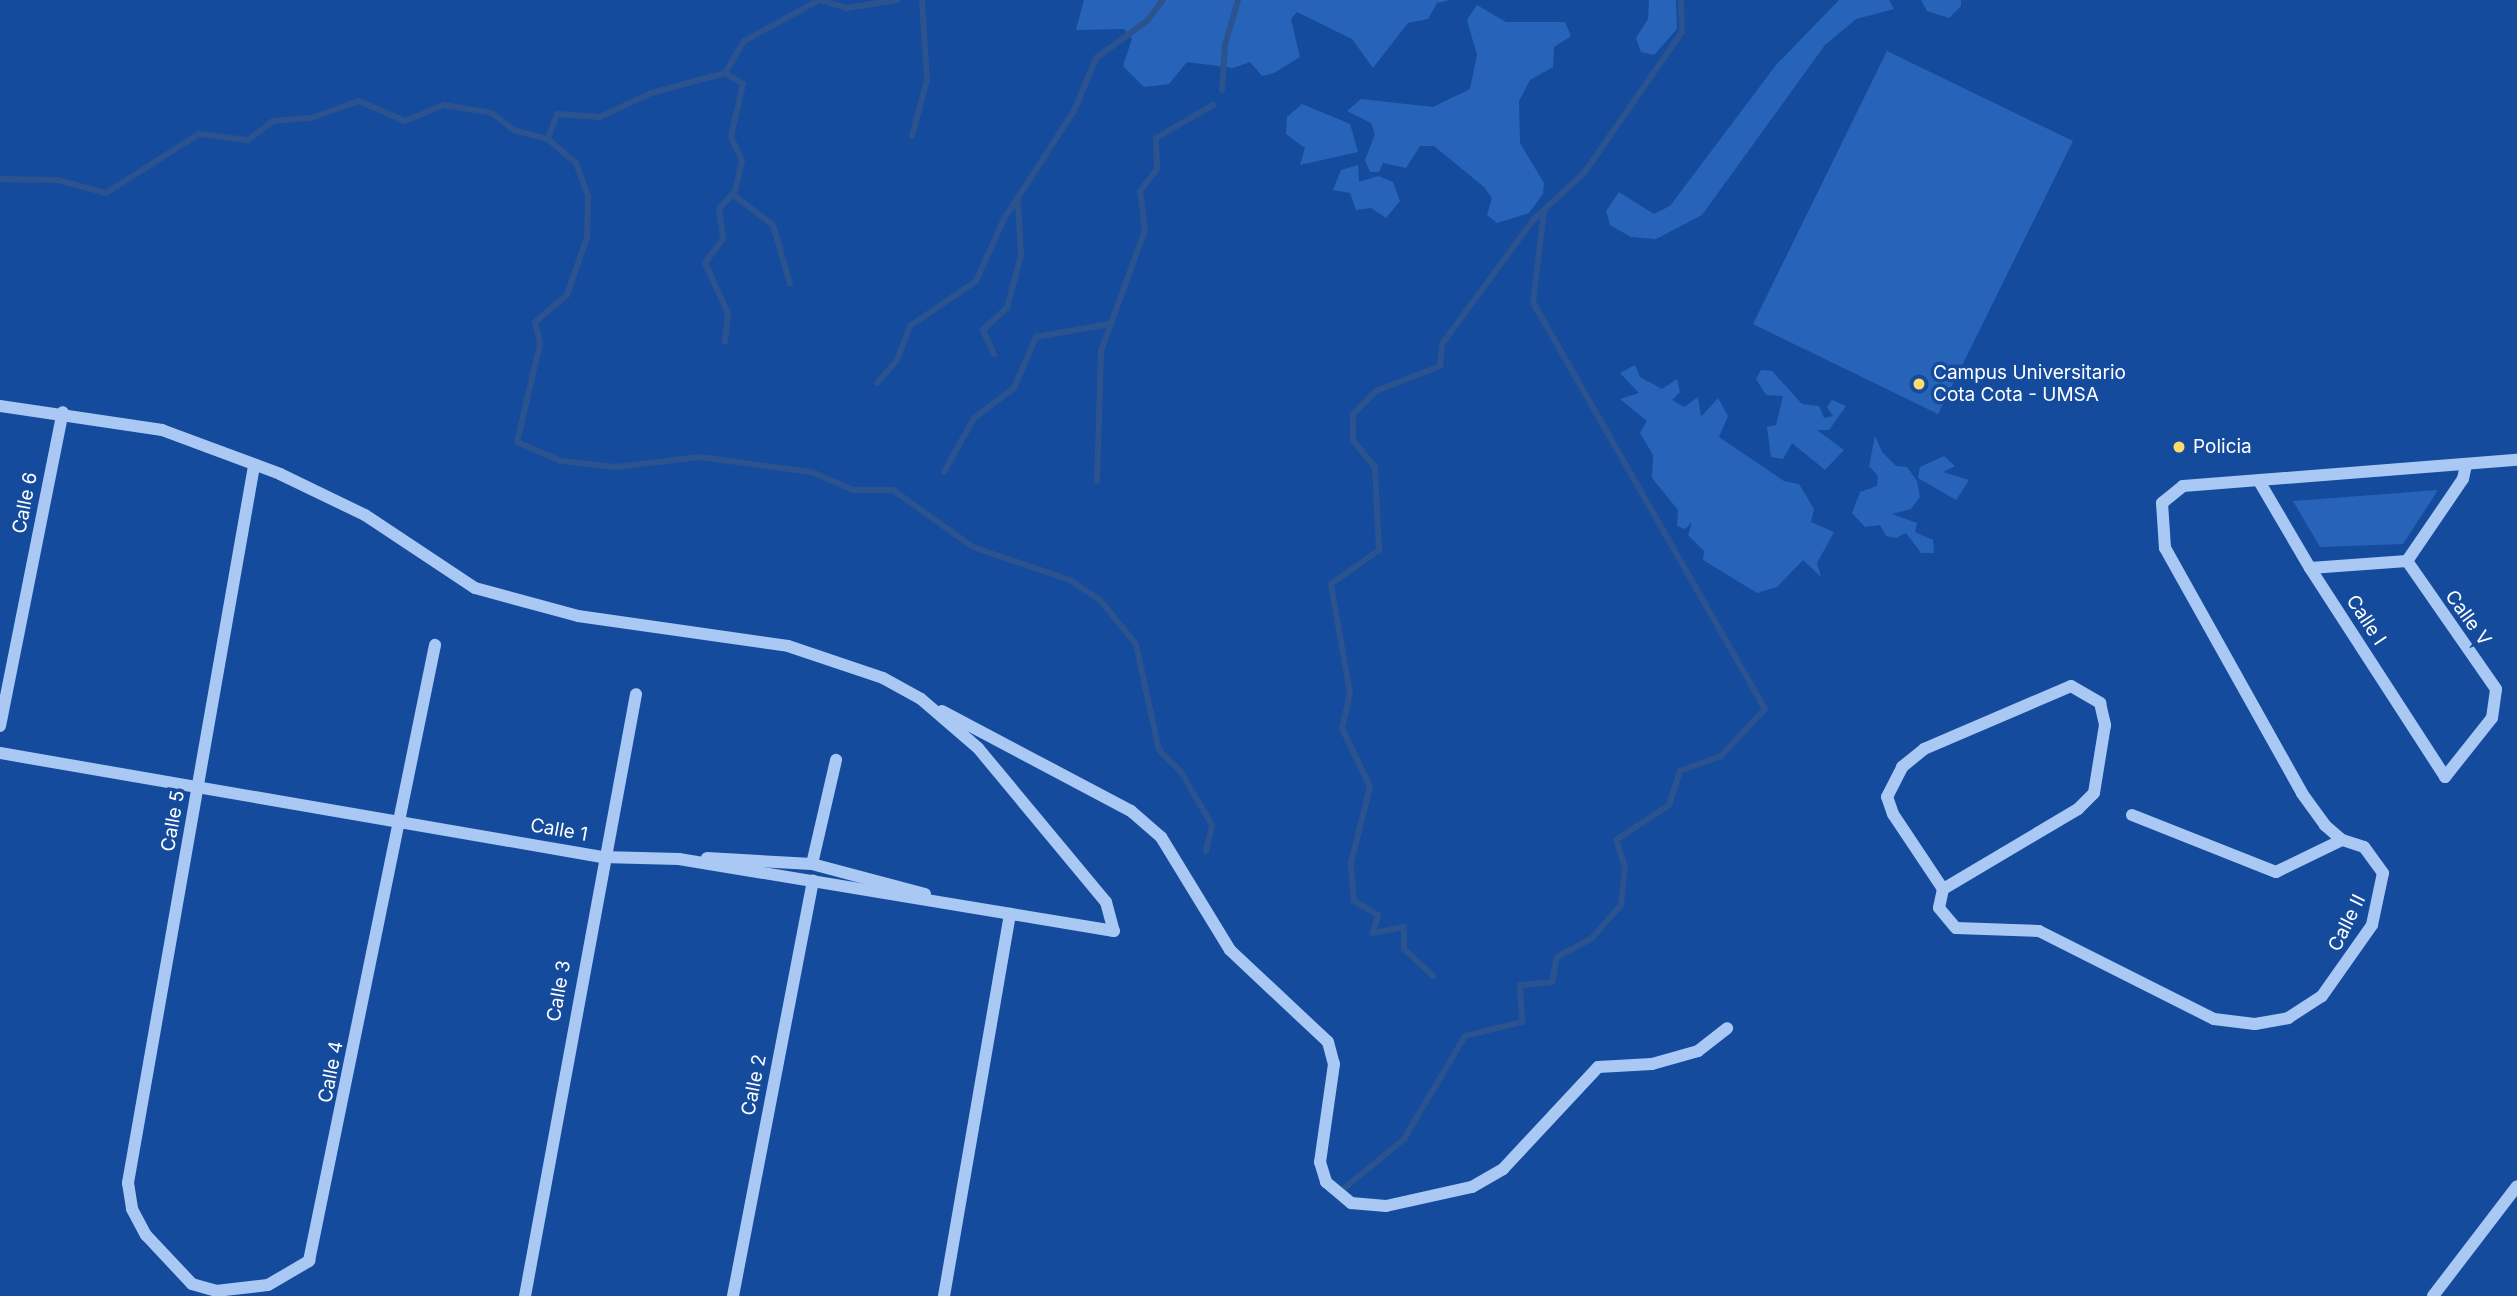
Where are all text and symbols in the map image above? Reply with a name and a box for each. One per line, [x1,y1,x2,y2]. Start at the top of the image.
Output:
place label: Campus Universitario Cota Cota - UMSA [1933,362,2126,406]
marker: Campus Universitario Cota Cota - UMSA [1911,376,1927,392]
place label: Policia [2193,436,2252,458]
marker: Policia [2171,439,2187,455]
street label: Calle 6 [8,470,42,536]
street label: Calle V [2440,586,2496,650]
street label: Calle I [2341,591,2391,649]
street label: Calle 5 [156,789,190,853]
street label: Calle 1 [529,814,589,846]
street label: Calle II [2324,891,2370,955]
street label: Calle 3 [542,959,576,1023]
street label: Calle 4 [314,1039,348,1105]
street label: Calle 2 [737,1053,771,1117]

